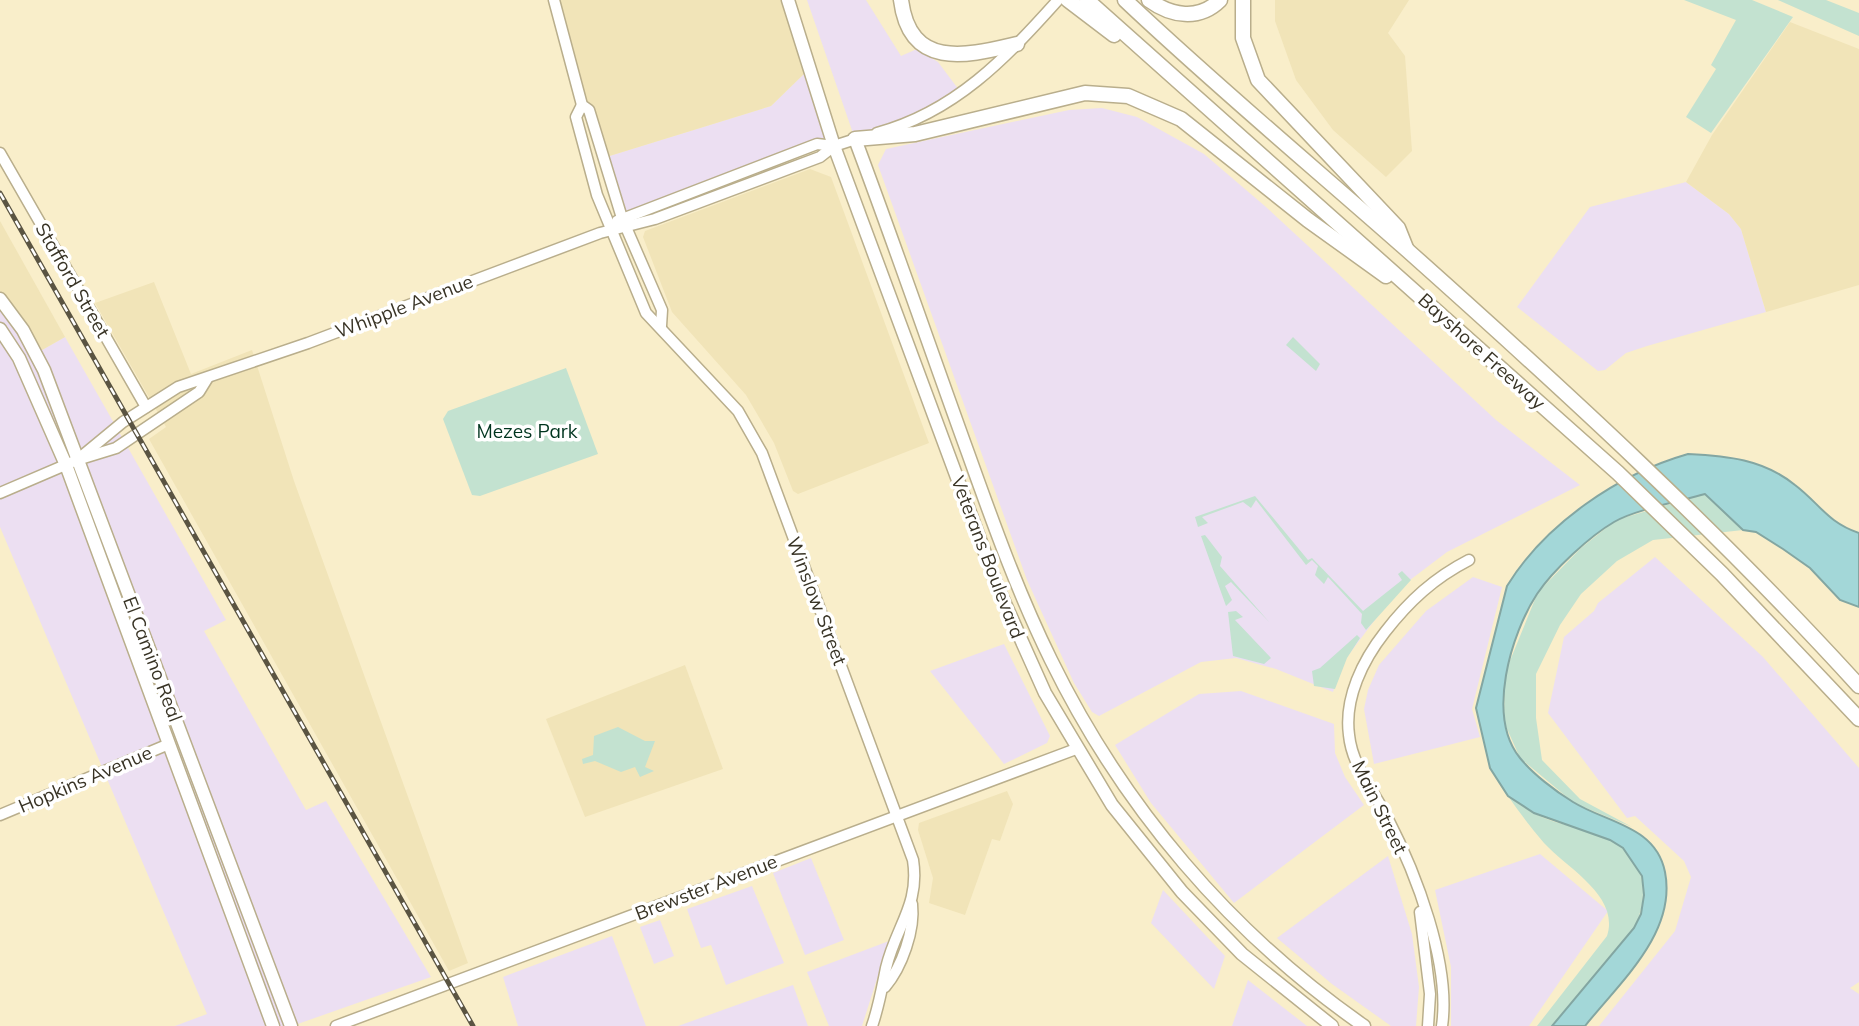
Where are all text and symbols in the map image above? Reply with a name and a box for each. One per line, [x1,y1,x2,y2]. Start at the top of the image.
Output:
street label: Stafford Street [30,218,116,342]
street label: Whipple Avenue [332,269,476,343]
street label: Bayshore Freeway [1413,288,1551,414]
park label: Mezes Park [477,419,578,443]
street label: Veterans Boulevard [946,472,1030,642]
street label: Winslow Street [782,533,853,669]
street label: El Camino Real [118,593,188,725]
street label: Hopkins Avenue [15,740,155,818]
street label: Main Street [1347,756,1413,858]
street label: Brewster Avenue [631,849,781,925]

